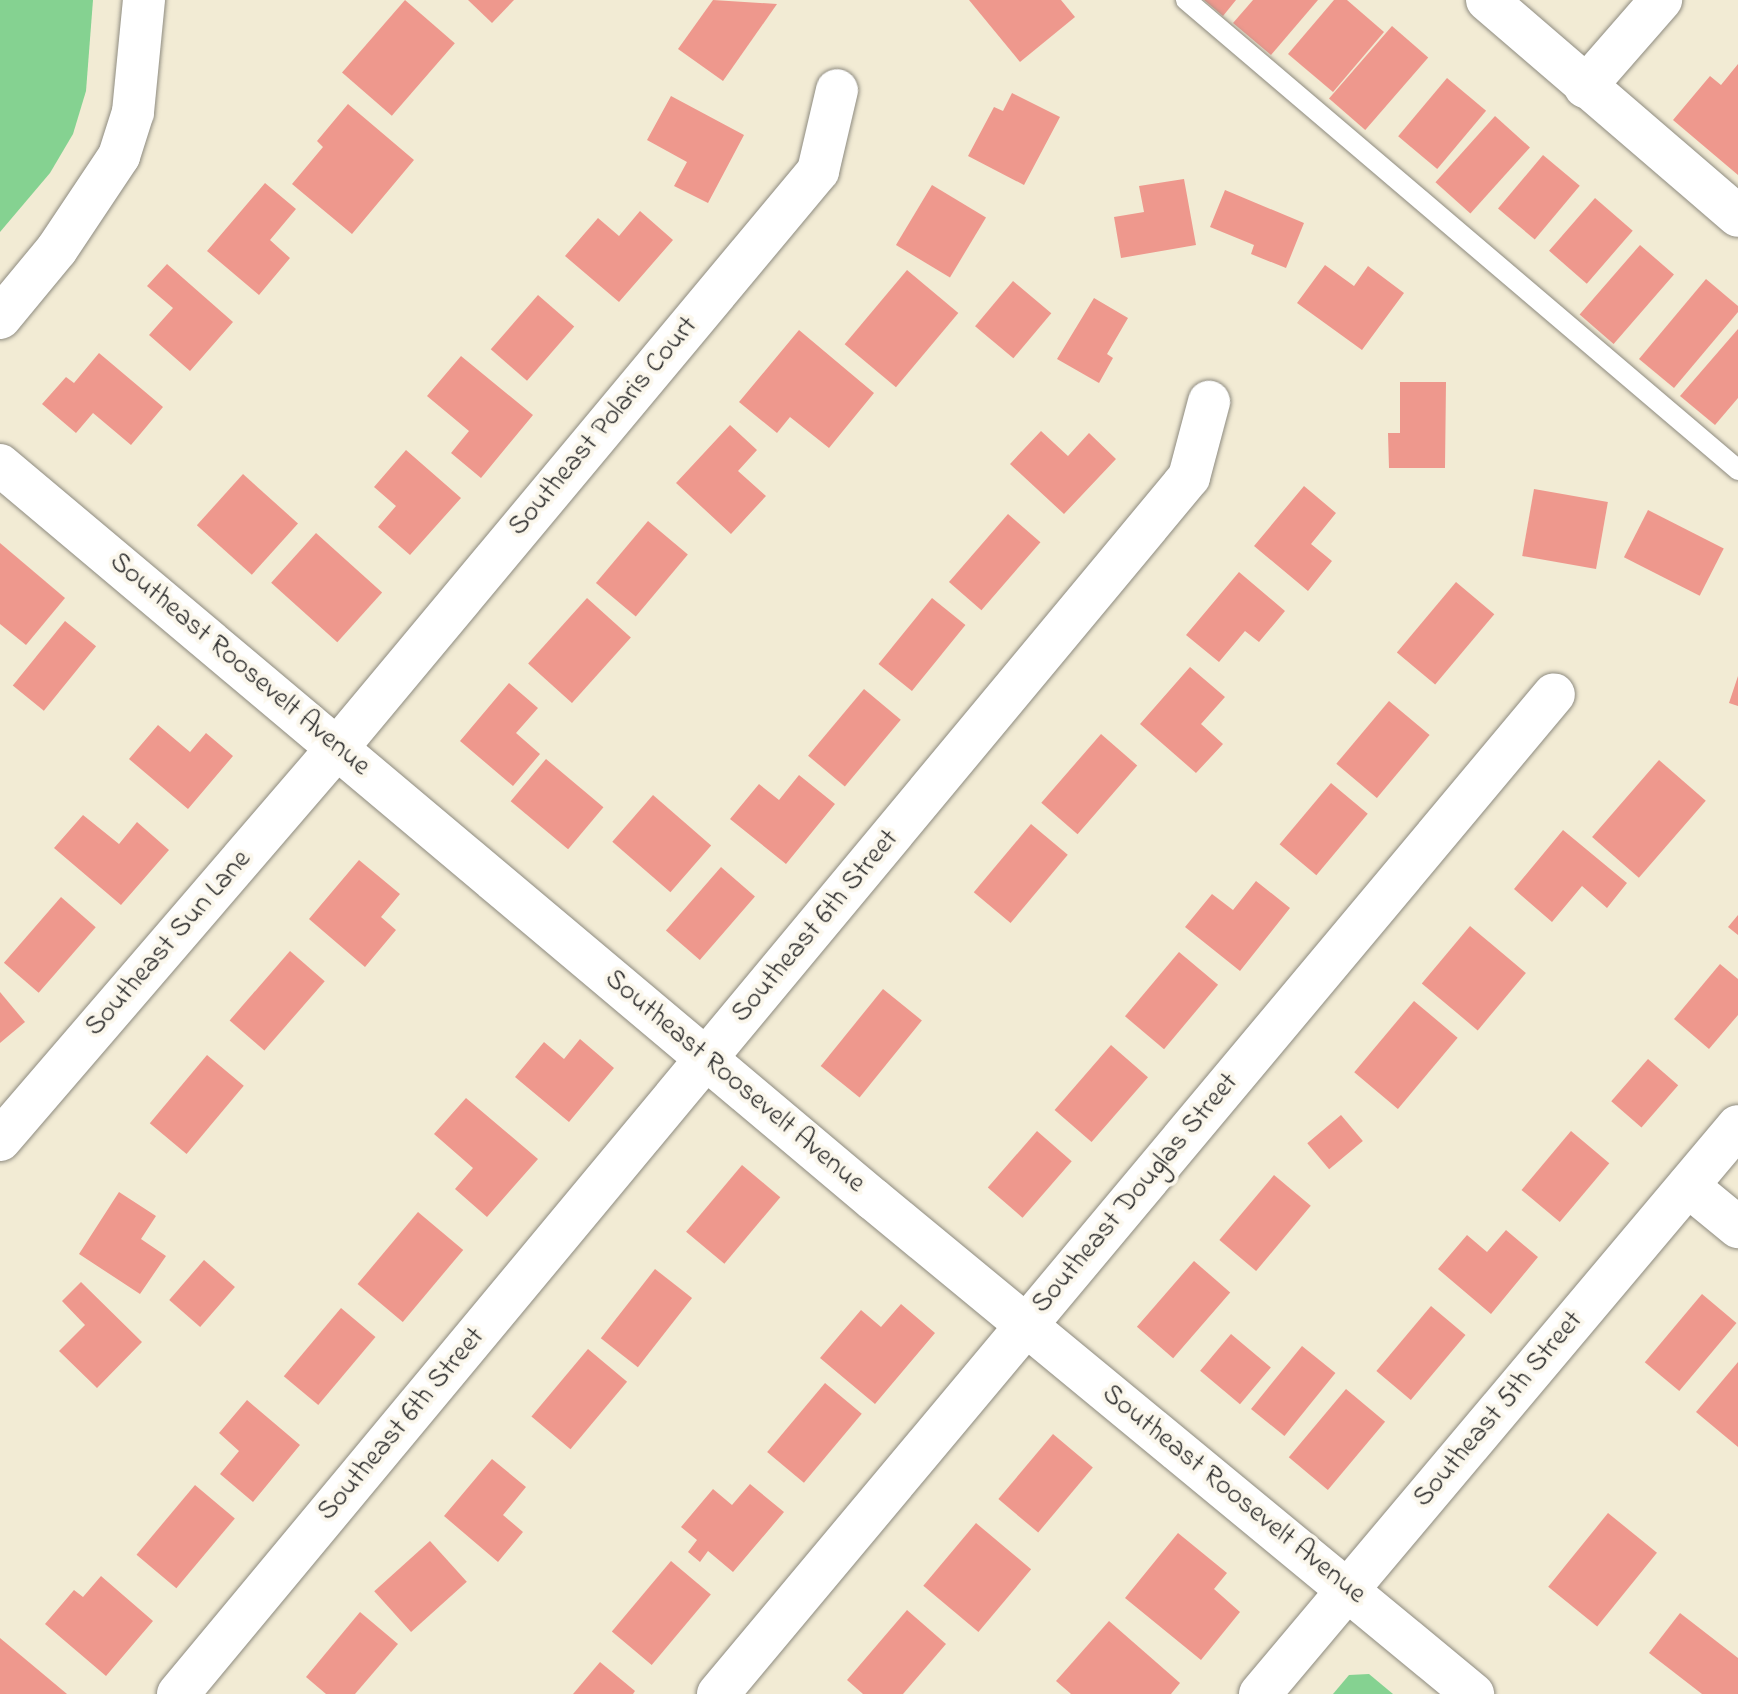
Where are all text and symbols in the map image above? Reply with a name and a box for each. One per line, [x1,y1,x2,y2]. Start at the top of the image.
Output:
street label: Southeast Polaris Court [502,310,706,544]
street label: Southeast Roosevelt Avenue [102,546,376,784]
street label: Southeast 6th Street [725,823,907,1031]
street label: Southeast Sun Lane [79,844,259,1044]
street label: Southeast Roosevelt Avenue [597,963,871,1201]
street label: Southeast Douglas Street [1026,1067,1246,1321]
street label: Southeast 5th Street [1407,1305,1591,1515]
street label: Southeast 6th Street [311,1321,493,1529]
street label: Southeast Roosevelt Avenue [1094,1378,1372,1612]

